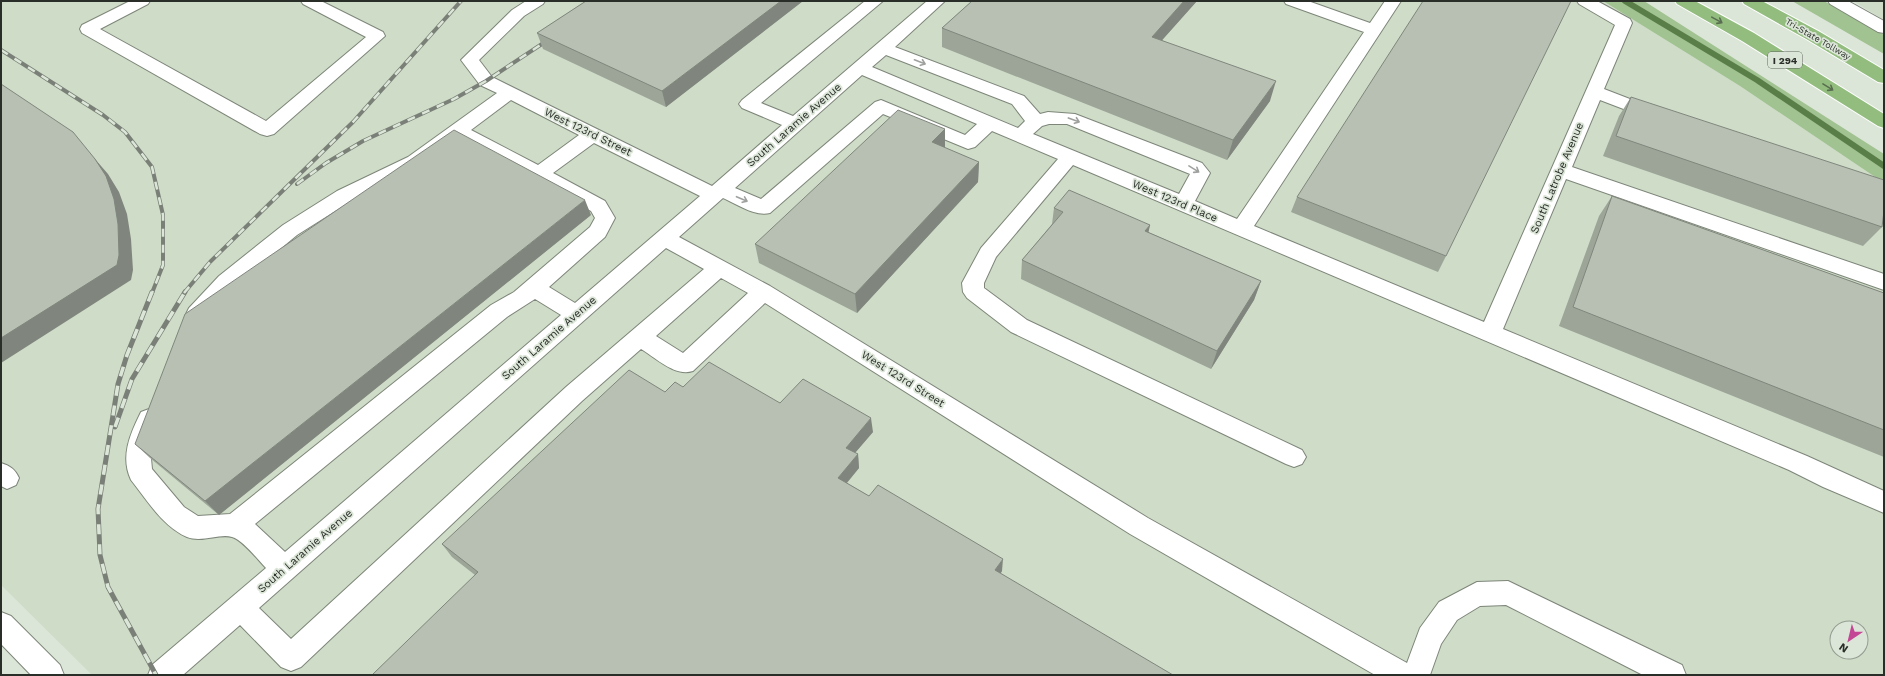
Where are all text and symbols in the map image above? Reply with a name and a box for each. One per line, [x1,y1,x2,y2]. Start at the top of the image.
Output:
one-way arrow [1711,16,1723,24]
street label: Tri-State Tollway [1784,16,1853,62]
road number: I 294 [1768,52,1802,68]
one-way arrow [913,58,925,66]
street label: South Laramie Avenue [744,80,844,170]
one-way arrow [1823,83,1834,91]
street label: West 123rd Street [542,105,634,159]
one-way arrow [1068,117,1081,124]
street label: South Latrobe Avenue [1528,121,1586,235]
one-way arrow [1188,166,1200,174]
street label: West 123rd Place [1130,177,1220,225]
one-way arrow [735,196,747,203]
street label: South Laramie Avenue [499,293,599,383]
street label: West 123rd Street [859,348,947,410]
street label: South Laramie Avenue [255,506,355,596]
north arrow [1829,620,1869,660]
text: N [1836,640,1851,655]

